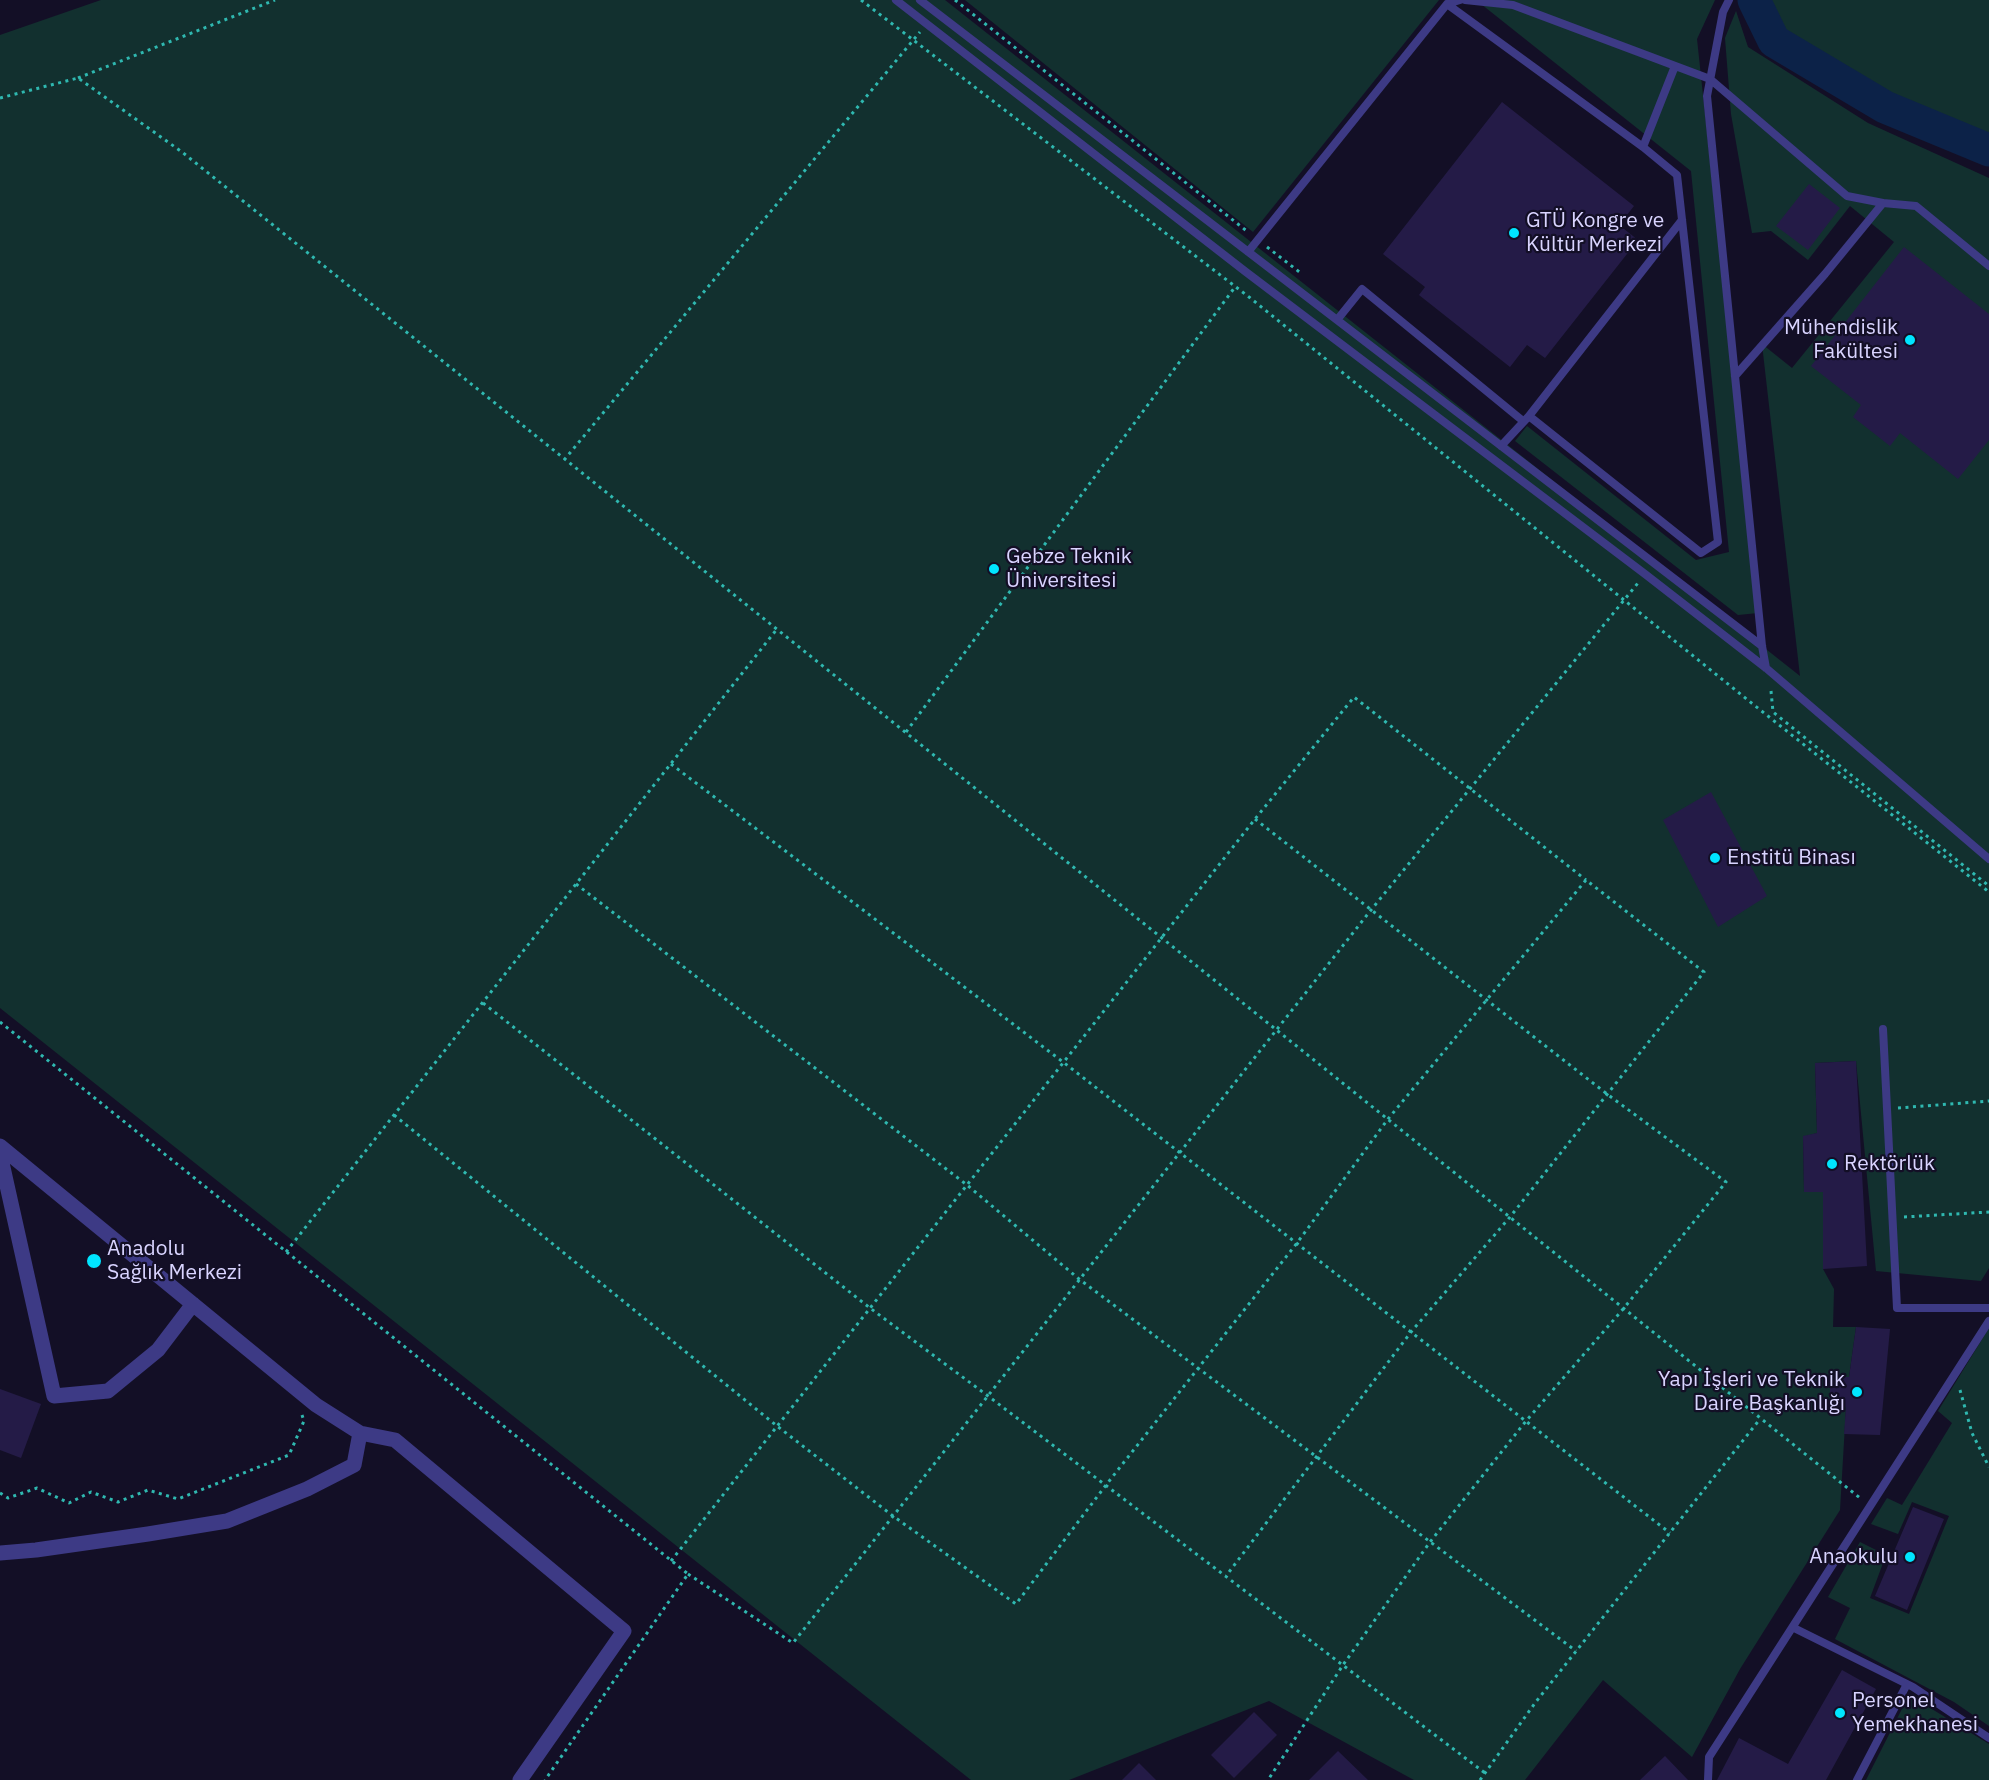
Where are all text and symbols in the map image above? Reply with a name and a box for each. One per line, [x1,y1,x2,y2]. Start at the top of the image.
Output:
place label: GTÜ Kongre ve Kültür Merkezi [1526,208,1664,258]
marker: GTÜ Kongre ve Kültür Merkezi [1507,226,1521,240]
place label: Mühendislik Fakültesi [1784,315,1898,365]
marker: Mühendislik Fakültesi [1903,333,1917,347]
place label: Gebze Teknik Üniversitesi [1006,544,1132,594]
marker: Gebze Teknik Üniversitesi [987,562,1001,576]
place label: Enstitü Binası [1727,845,1856,871]
marker: Enstitü Binası [1708,851,1722,865]
place label: Rektörlük [1844,1151,1935,1177]
marker: Rektörlük [1825,1157,1839,1171]
place label: Anadolu Sağlık Merkezi [107,1236,242,1286]
marker: Anadolu Sağlık Merkezi [85,1252,103,1270]
place label: Yapı İşleri ve Teknik Daire Başkanlığı [1658,1367,1845,1417]
marker: Yapı İşleri ve Teknik Daire Başkanlığı [1850,1385,1864,1399]
place label: Anaokulu [1809,1544,1898,1570]
marker: Anaokulu [1903,1550,1917,1564]
place label: Personel Yemekhanesi [1852,1688,1978,1738]
marker: Personel Yemekhanesi [1833,1706,1847,1720]

